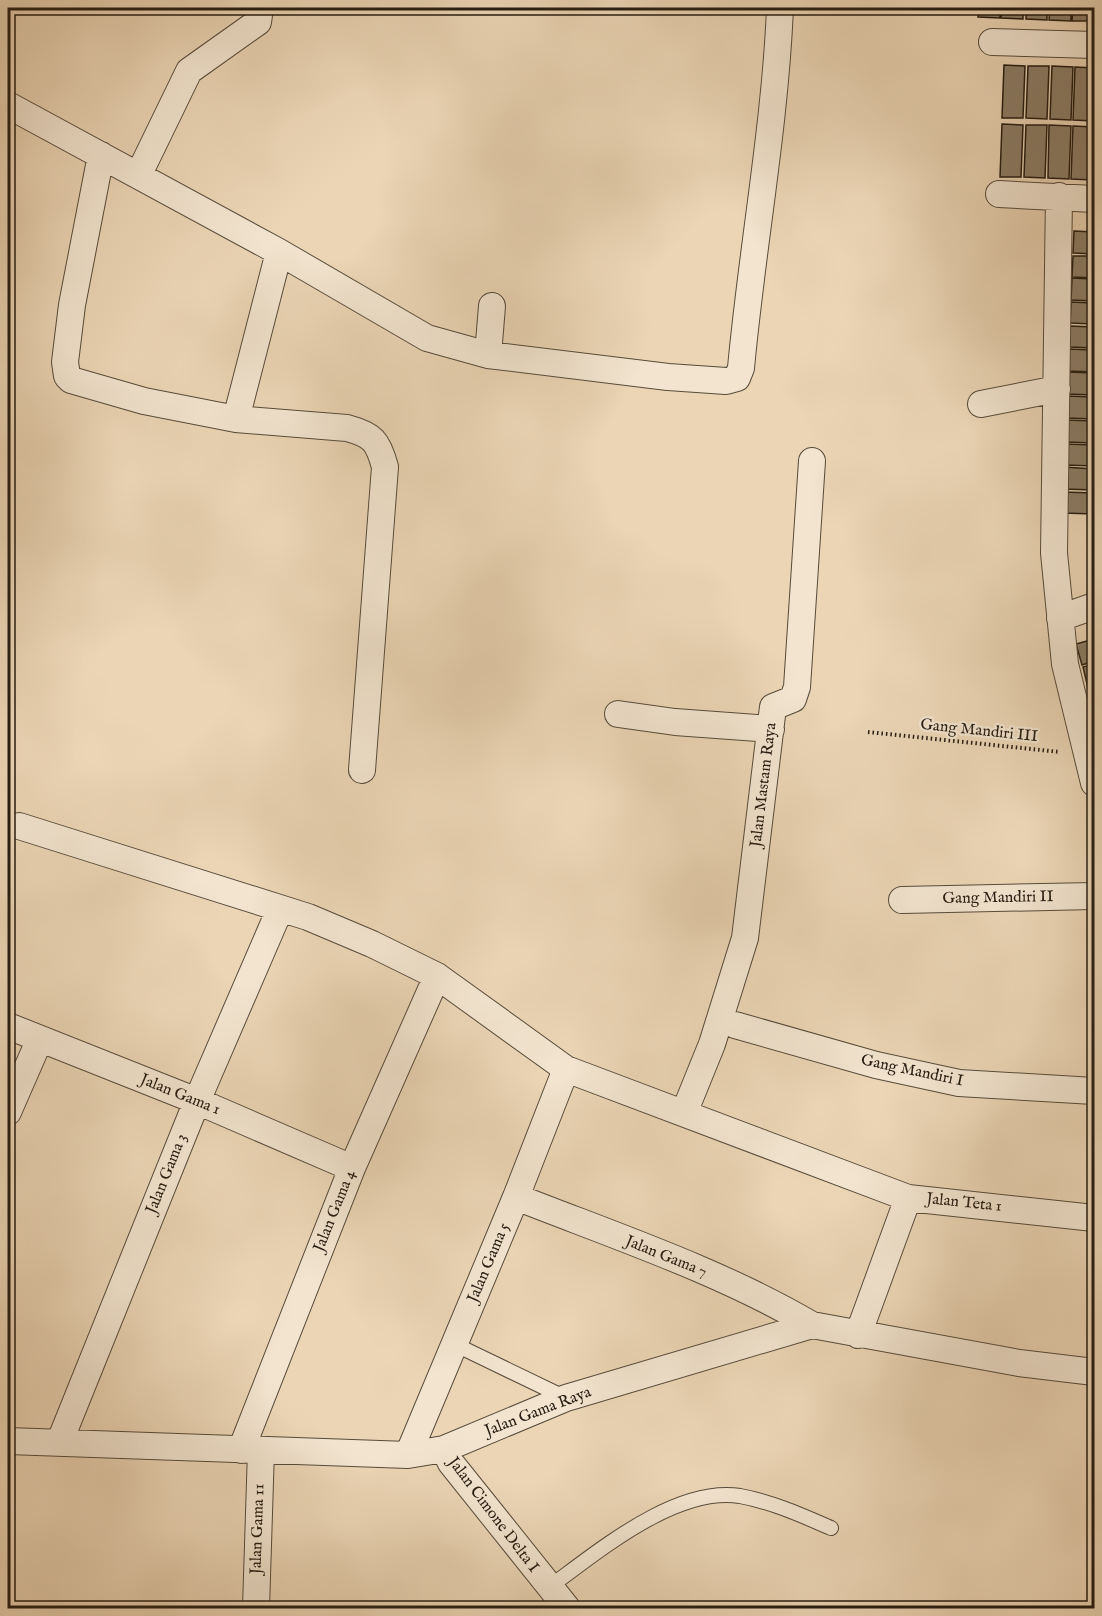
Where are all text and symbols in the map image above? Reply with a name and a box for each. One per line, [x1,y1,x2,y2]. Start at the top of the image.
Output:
street label: Gang Mandiri III [919,715,1039,747]
street label: Jalan Mastam Raya [746,721,782,851]
street label: Gang Mandiri II [942,887,1054,909]
street label: Gang Mandiri I [859,1050,965,1092]
street label: Jalan Gama 1 [135,1069,223,1120]
street label: Jalan Gama 3 [141,1131,192,1219]
street label: Jalan Gama 4 [309,1167,361,1257]
street label: Jalan Teta 1 [923,1189,1003,1217]
street label: Jalan Gama 5 [462,1220,515,1308]
street label: Jalan Gama 7 [620,1231,710,1282]
street label: Jalan Gama Raya [480,1383,594,1442]
street label: Jalan Cimone Delta I [442,1452,543,1577]
street label: Jalan Gama 11 [246,1483,270,1577]

